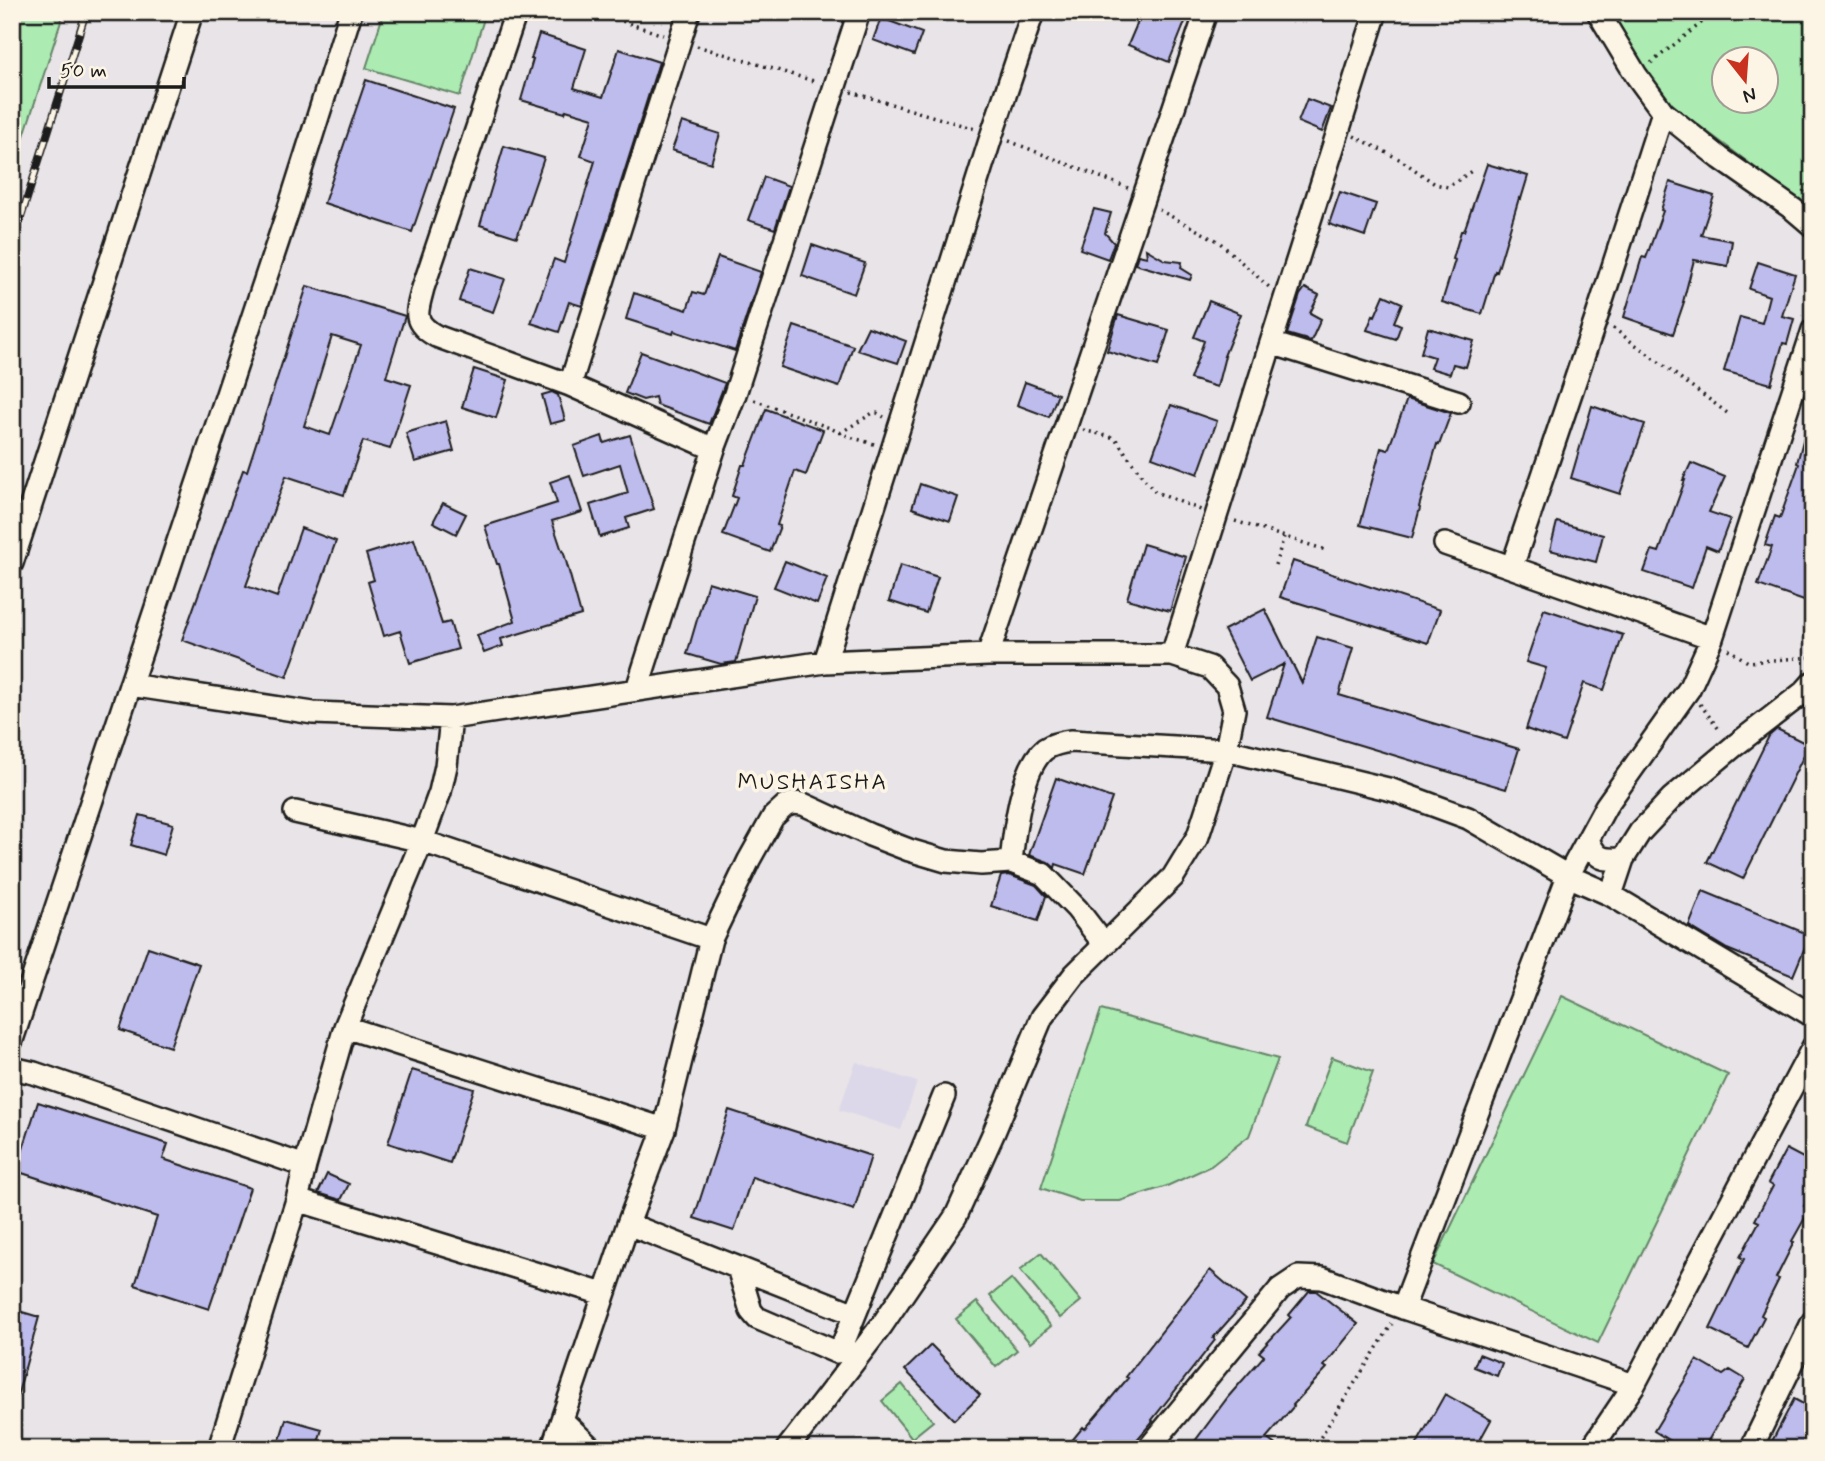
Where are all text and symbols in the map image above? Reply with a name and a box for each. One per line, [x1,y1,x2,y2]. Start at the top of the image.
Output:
scale bar [49,46,184,90]
north arrow [1710,46,1780,116]
text: 50 m [60,57,107,85]
text: N [1740,81,1759,109]
district label: MUSHAISHA [738,768,888,798]

